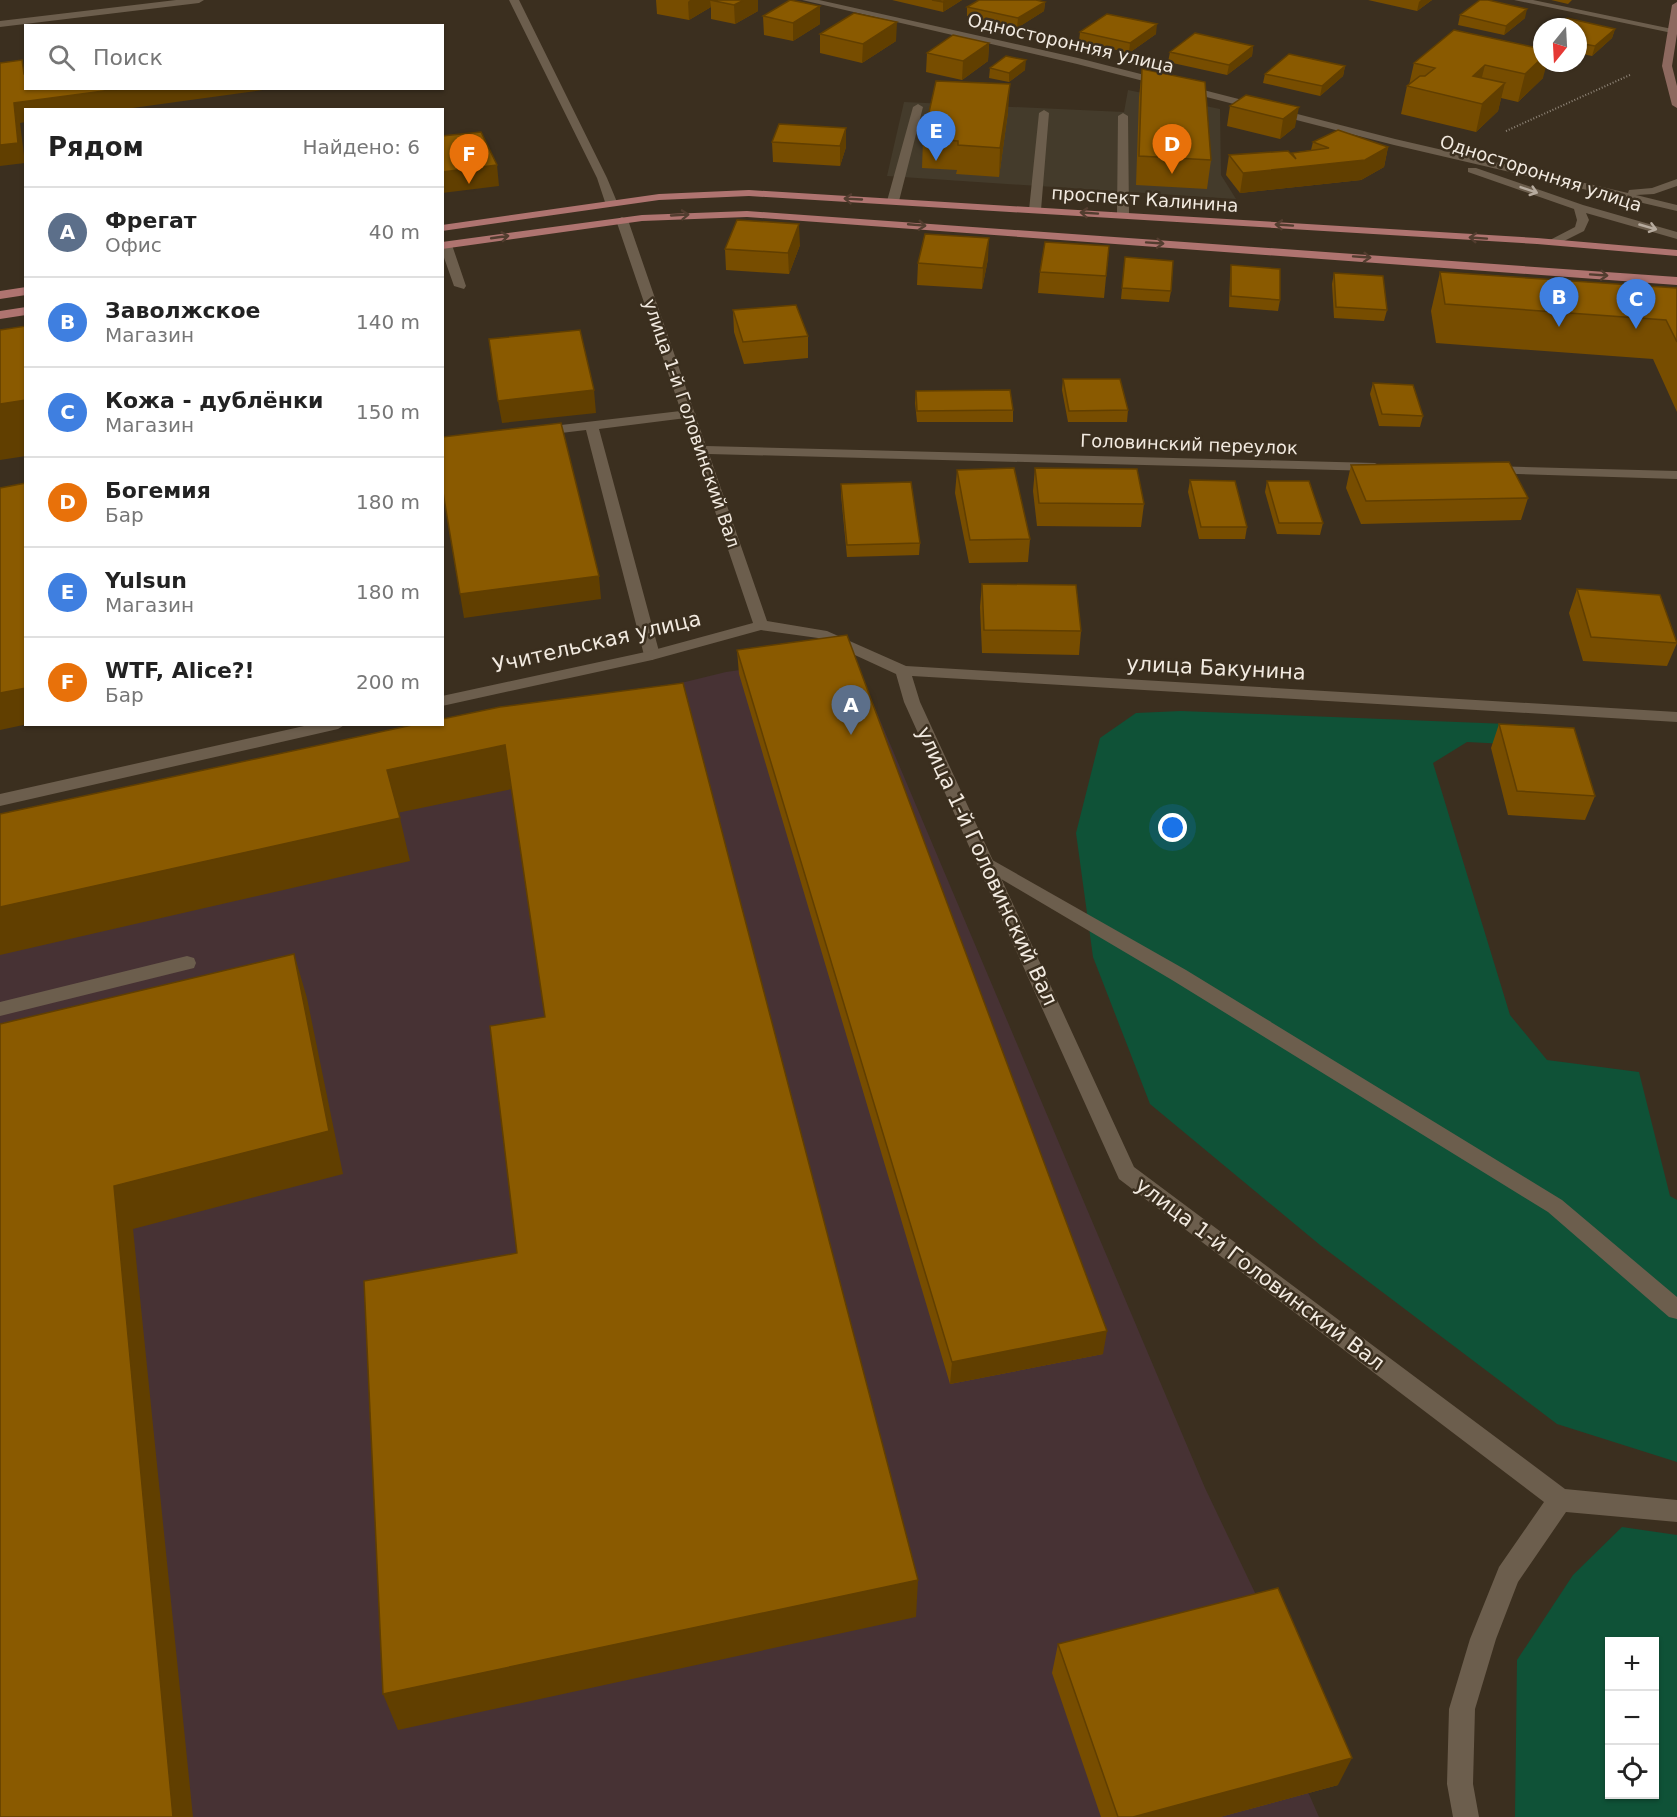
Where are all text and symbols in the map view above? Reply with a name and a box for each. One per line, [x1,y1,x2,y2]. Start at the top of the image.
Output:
street label: Односторонняя улица [966,9,1176,77]
north arrow [1533,18,1587,72]
search box [24,24,444,90]
icon: search [45,41,78,74]
text: Поиск [93,45,163,70]
pin: E [916,112,956,161]
pin: D [1152,124,1192,174]
street label: Односторонняя улица [1437,130,1645,216]
text: Рядом [48,132,144,162]
pin: F [450,134,488,184]
text: Найдено: 6 [302,135,420,159]
street label: проспект Калинина [1051,182,1239,216]
one-way arrow [1519,185,1538,196]
one-way arrow [843,193,863,204]
text: Фрегат [105,208,197,233]
one-way arrow [1080,208,1100,219]
one-way arrow [670,210,689,221]
text: A [60,220,75,244]
text: 40 m [369,220,420,244]
one-way arrow [906,220,926,231]
one-way arrow [1274,220,1294,231]
one-way arrow [1638,222,1657,233]
one-way arrow [490,232,510,243]
one-way arrow [1469,232,1489,243]
text: Офис [105,233,162,257]
one-way arrow [1144,237,1164,248]
one-way arrow [1352,252,1372,263]
one-way arrow [1588,270,1608,281]
pin: B [1540,278,1578,327]
pin: C [1616,280,1656,329]
street label: улица 1-й Головинский Вал [639,296,745,550]
text: Заволжское [105,298,261,323]
text: B [60,310,75,334]
text: 140 m [356,310,420,334]
text: Магазин [105,323,194,347]
text: Кожа - дублёнки [105,388,323,413]
text: C [60,400,75,424]
text: 150 m [356,400,420,424]
text: Магазин [105,413,194,437]
street label: Головинский переулок [1080,430,1298,458]
text: Богемия [105,478,211,503]
text: D [59,490,76,514]
text: 180 m [356,490,420,514]
text: Бар [105,503,144,527]
text: Yulsun [105,568,187,593]
text: E [61,580,74,604]
text: 180 m [356,580,420,604]
text: Магазин [105,593,194,617]
street label: Учительская улица [491,606,703,678]
street label: улица Бакунина [1126,651,1306,685]
text: WTF, Alice?! [105,658,255,683]
text: F [61,670,74,694]
text: 200 m [356,670,420,694]
text: Бар [105,683,144,707]
pin: A [832,686,870,735]
street label: улица 1-й Головинский Вал [912,723,1062,1009]
your location [1158,813,1187,842]
street label: улица 1-й Головинский Вал [1131,1173,1389,1375]
map controls [1605,1637,1659,1799]
button: + [1605,1637,1659,1691]
button: − [1605,1691,1659,1745]
button: locate [1605,1745,1659,1799]

